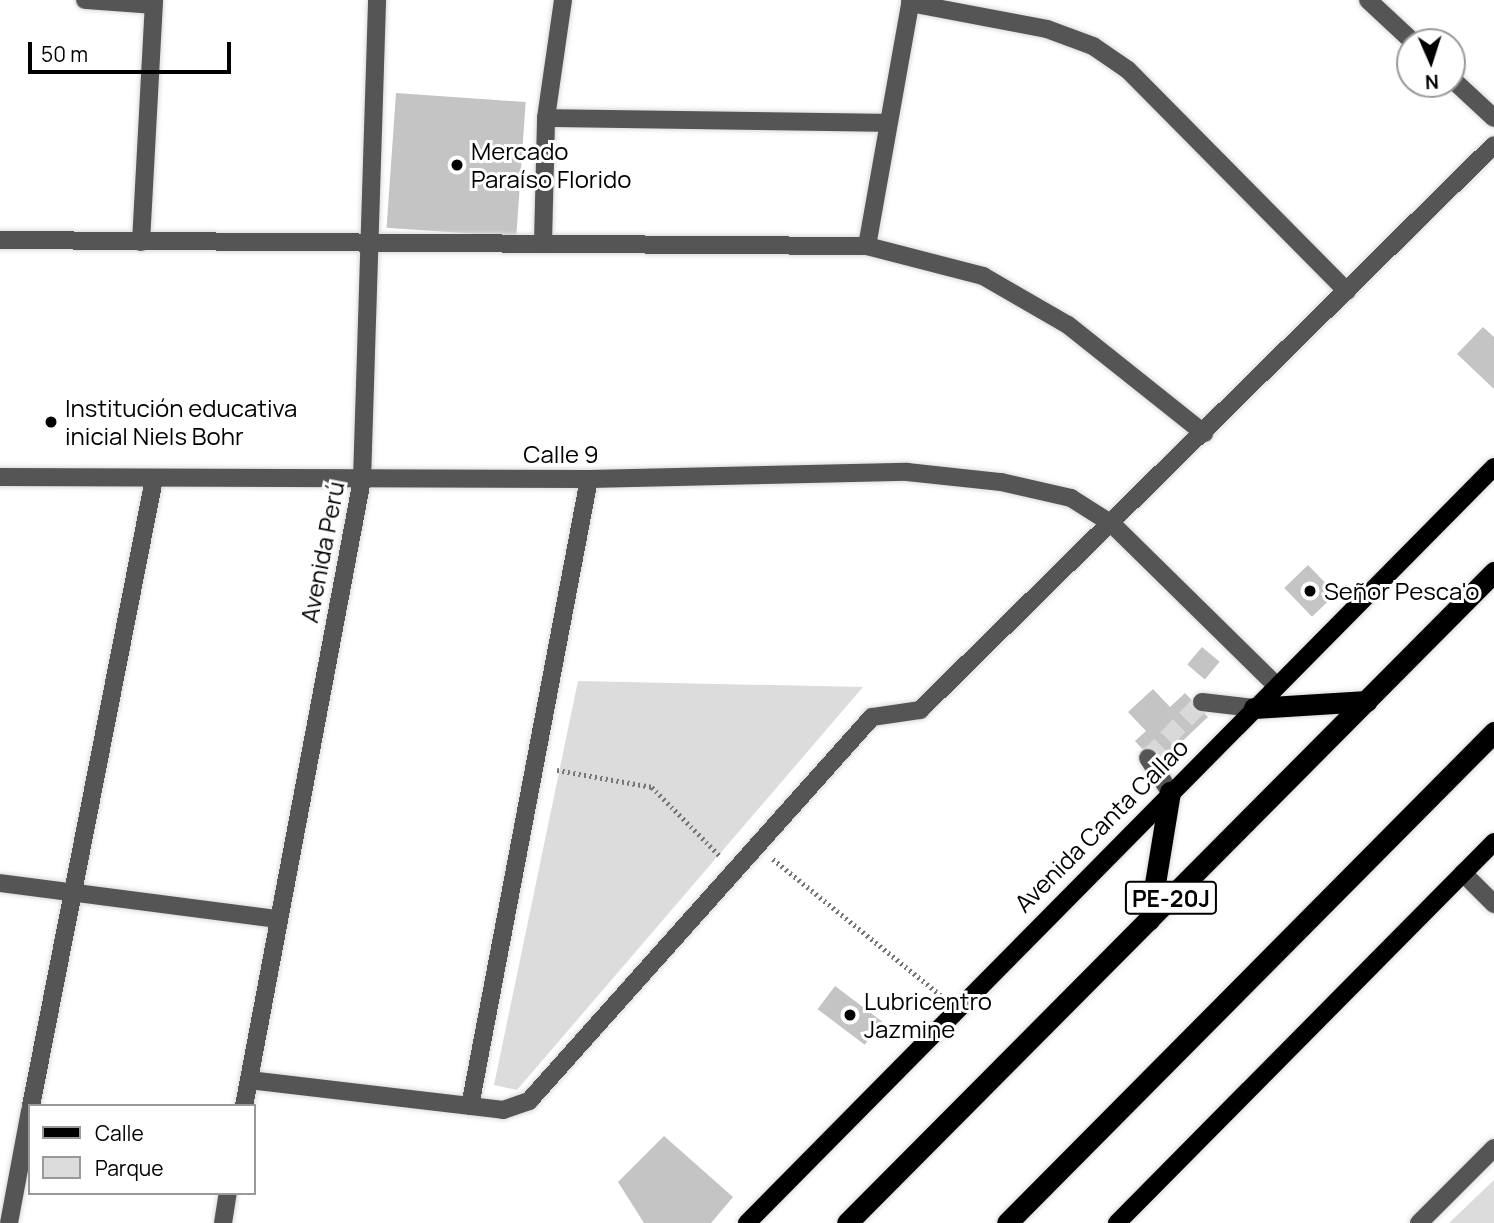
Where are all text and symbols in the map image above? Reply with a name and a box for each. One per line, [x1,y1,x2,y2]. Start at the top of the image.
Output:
scale bar [32,28,234,72]
north arrow [1396,28,1466,98]
text: 50 m [41,40,88,68]
text: N [1424,69,1439,95]
place label: Mercado Paraíso Florido [471,137,632,193]
marker: Mercado Paraíso Florido [449,157,465,173]
place label: Institución educativa inicial Niels Bohr [65,394,297,450]
marker: Institución educativa inicial Niels Bohr [43,414,59,430]
street label: Calle 9 [523,440,599,468]
street label: Avenida Perú [294,479,350,625]
place label: Señor Pesca'o [1324,577,1479,605]
marker: Señor Pesca'o [1302,583,1318,599]
street label: Avenida Canta Callao [1008,732,1194,918]
road number: PE-20J [1124,878,1218,917]
place label: Lubricentro Jazmine [864,987,992,1043]
marker: Lubricentro Jazmine [842,1007,858,1023]
legend [28,1104,256,1195]
text: Calle [95,1119,144,1147]
text: Parque [95,1154,164,1182]

